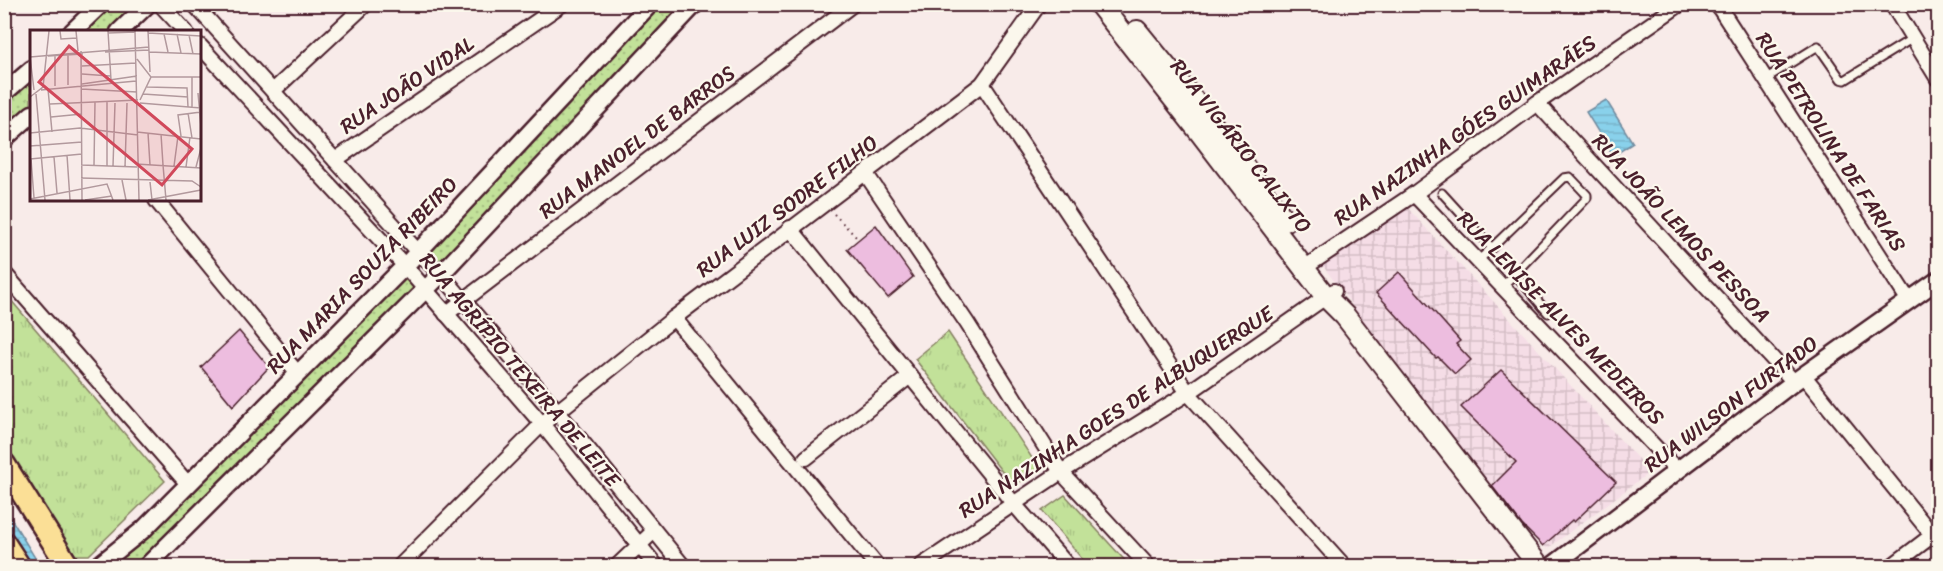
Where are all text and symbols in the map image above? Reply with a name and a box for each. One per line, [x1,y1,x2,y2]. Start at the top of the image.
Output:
street label: RUA NAZINHA GÓES GUIMARÃES [1325,24,1605,236]
street label: RUA PETROLINA DE FARIAS [1745,24,1917,260]
street label: RUA JOÃO VIDAL [332,26,482,144]
inset map [30,30,201,201]
street label: RUA VIGÁRIO CALIXTO [1160,50,1322,242]
street label: RUA MANOEL DE BARROS [530,55,744,229]
street label: RUA LUIZ SODRE FILHO [687,124,887,288]
street label: RUA JOÃO LEMOS PESSOA [1582,124,1780,332]
street label: RUA MARIA SOUZA RIBEIRO [257,167,467,383]
street label: RUA LENISE ALVES MEDEIROS [1448,201,1674,435]
street label: RUA AGRÍPIO TEXEIRA DE LEITE [410,244,631,497]
street label: RUA NAZINHA GOES DE ALBUQUERQUE [951,295,1283,529]
street label: RUA WILSON FURTADO [1635,325,1827,483]

